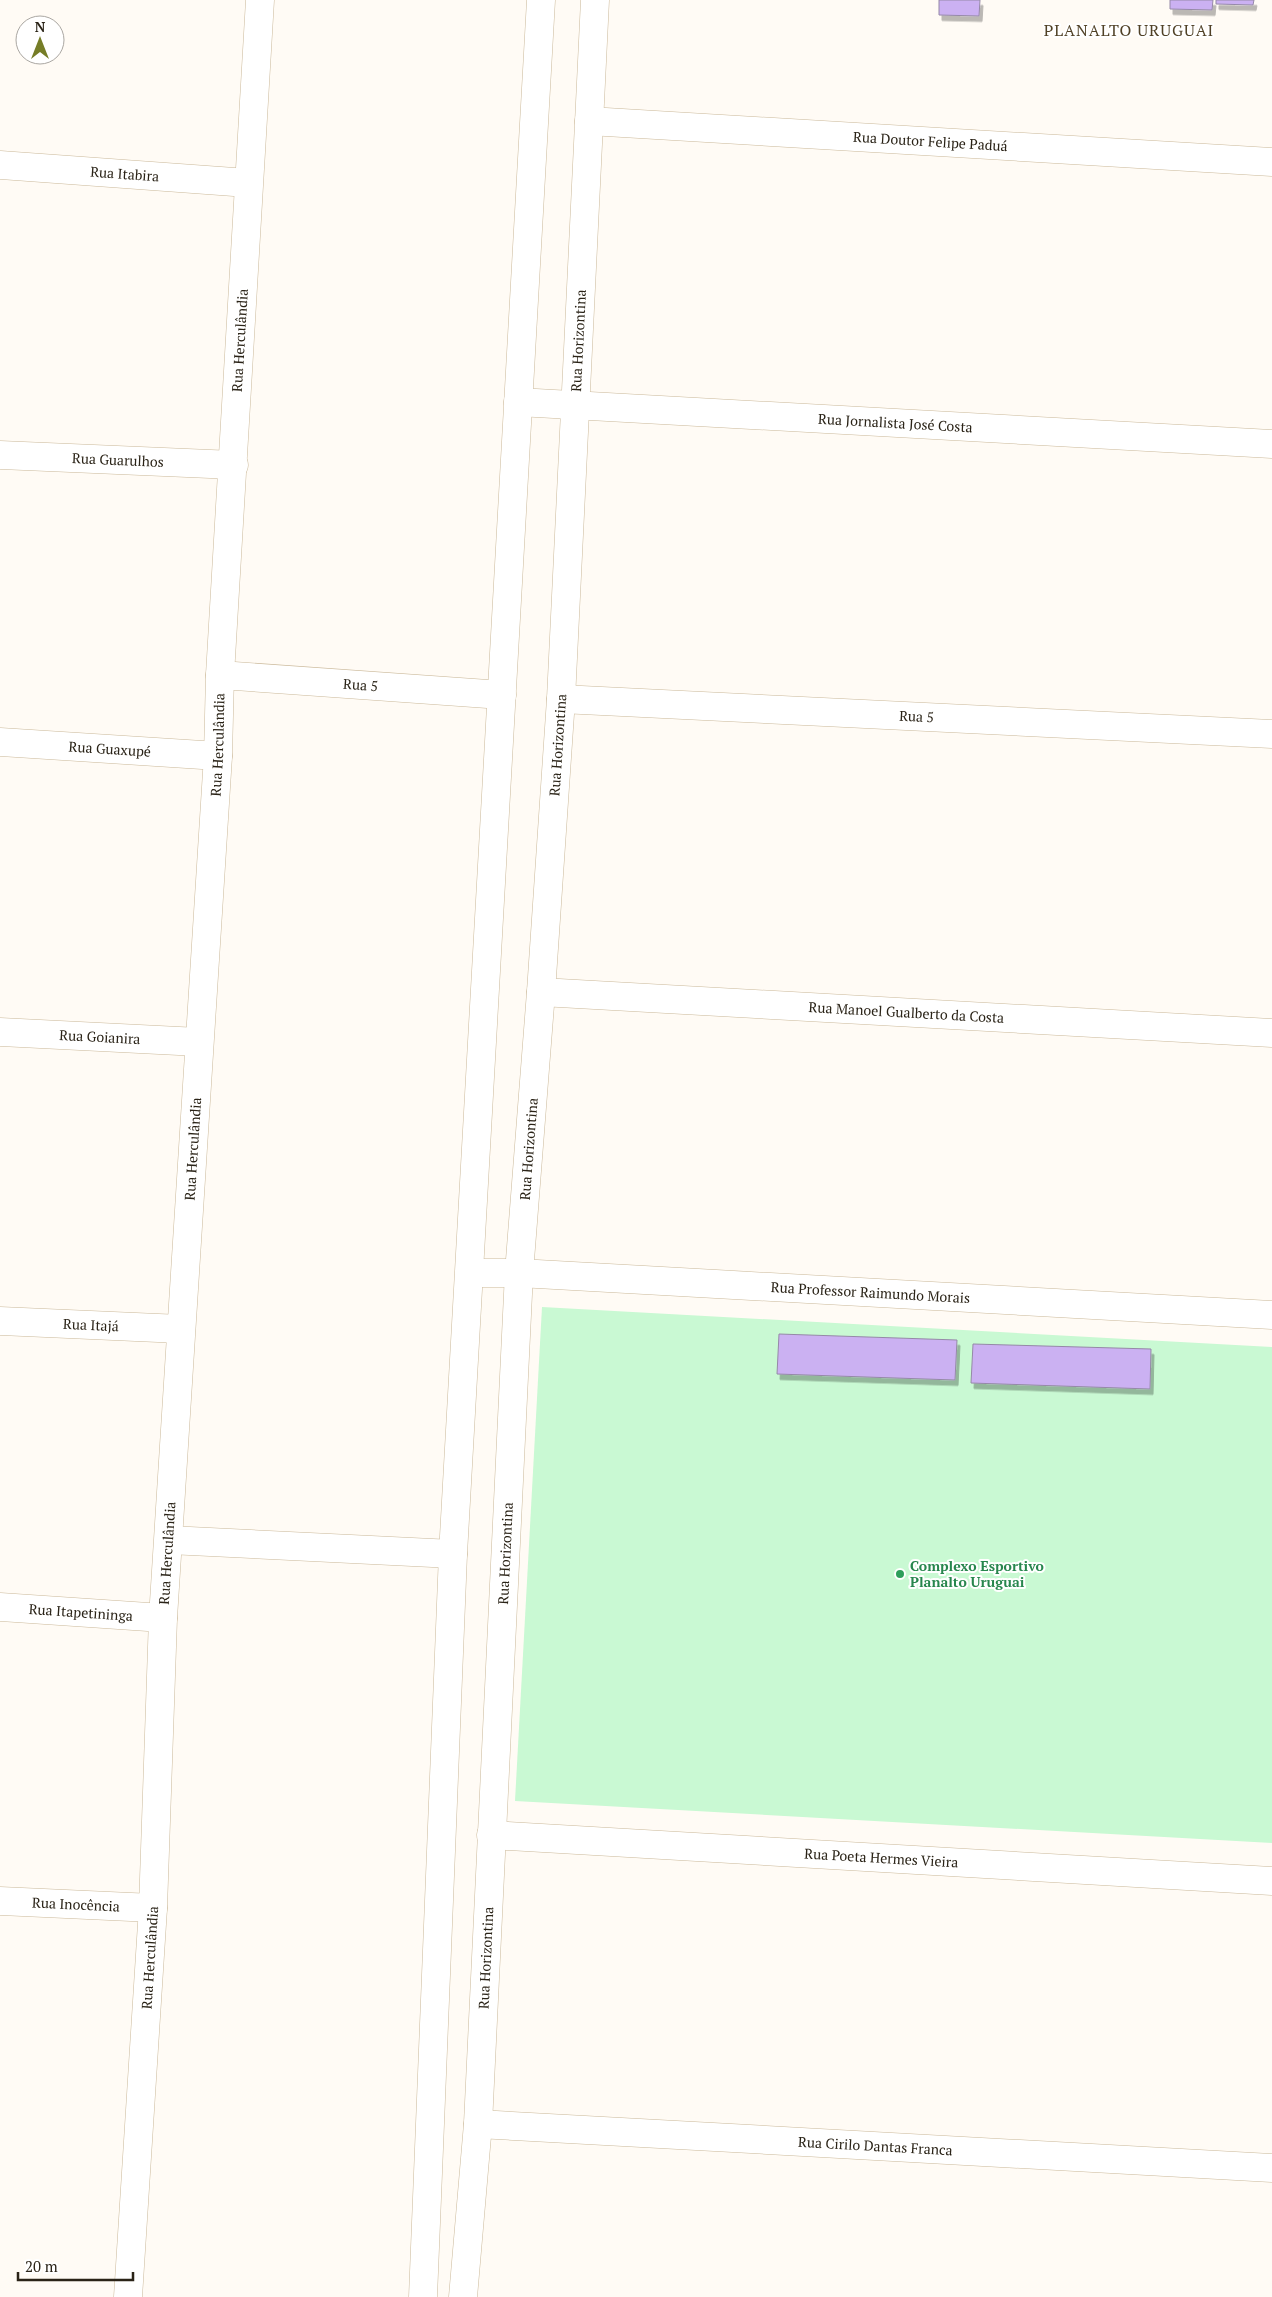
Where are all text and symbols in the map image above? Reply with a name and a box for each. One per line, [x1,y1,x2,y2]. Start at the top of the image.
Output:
north arrow [15,15,65,65]
text: N [35,17,46,36]
district label: PLANALTO URUGUAI [1044,19,1214,41]
street label: Rua Doutor Felipe Paduá [853,127,1008,155]
street label: Rua Itabira [90,162,160,186]
street label: Rua Herculândia [227,288,252,392]
street label: Rua Horizontina [566,289,590,392]
street label: Rua Jornalista José Costa [818,409,973,436]
street label: Rua Guarulhos [72,448,164,471]
street label: Rua 5 [343,674,379,695]
street label: Rua Herculândia [205,693,229,797]
street label: Rua Horizontina [544,693,570,797]
street label: Rua 5 [899,706,935,726]
street label: Rua Guaxupé [68,736,152,761]
street label: Rua Manoel Gualberto da Costa [808,997,1005,1027]
street label: Rua Goianira [59,1025,141,1048]
street label: Rua Herculândia [180,1097,205,1201]
street label: Rua Horizontina [515,1097,542,1201]
street label: Rua Professor Raimundo Morais [770,1277,971,1307]
street label: Rua Itajá [63,1314,119,1335]
street label: Rua Herculândia [154,1501,179,1605]
street label: Rua Horizontina [493,1502,517,1605]
place label: Complexo Esportivo Planalto Uruguai [910,1556,1044,1591]
marker: Complexo Esportivo Planalto Uruguai [894,1568,906,1580]
street label: Rua Itapetininga [28,1599,134,1625]
street label: Rua Poeta Hermes Vieira [804,1843,959,1872]
street label: Rua Inocência [32,1892,120,1915]
street label: Rua Herculândia [137,1905,162,2010]
street label: Rua Horizontina [474,1906,497,2010]
street label: Rua Cirilo Dantas Franca [798,2132,953,2159]
scale bar [18,2250,132,2282]
text: 20 m [25,2256,58,2276]

